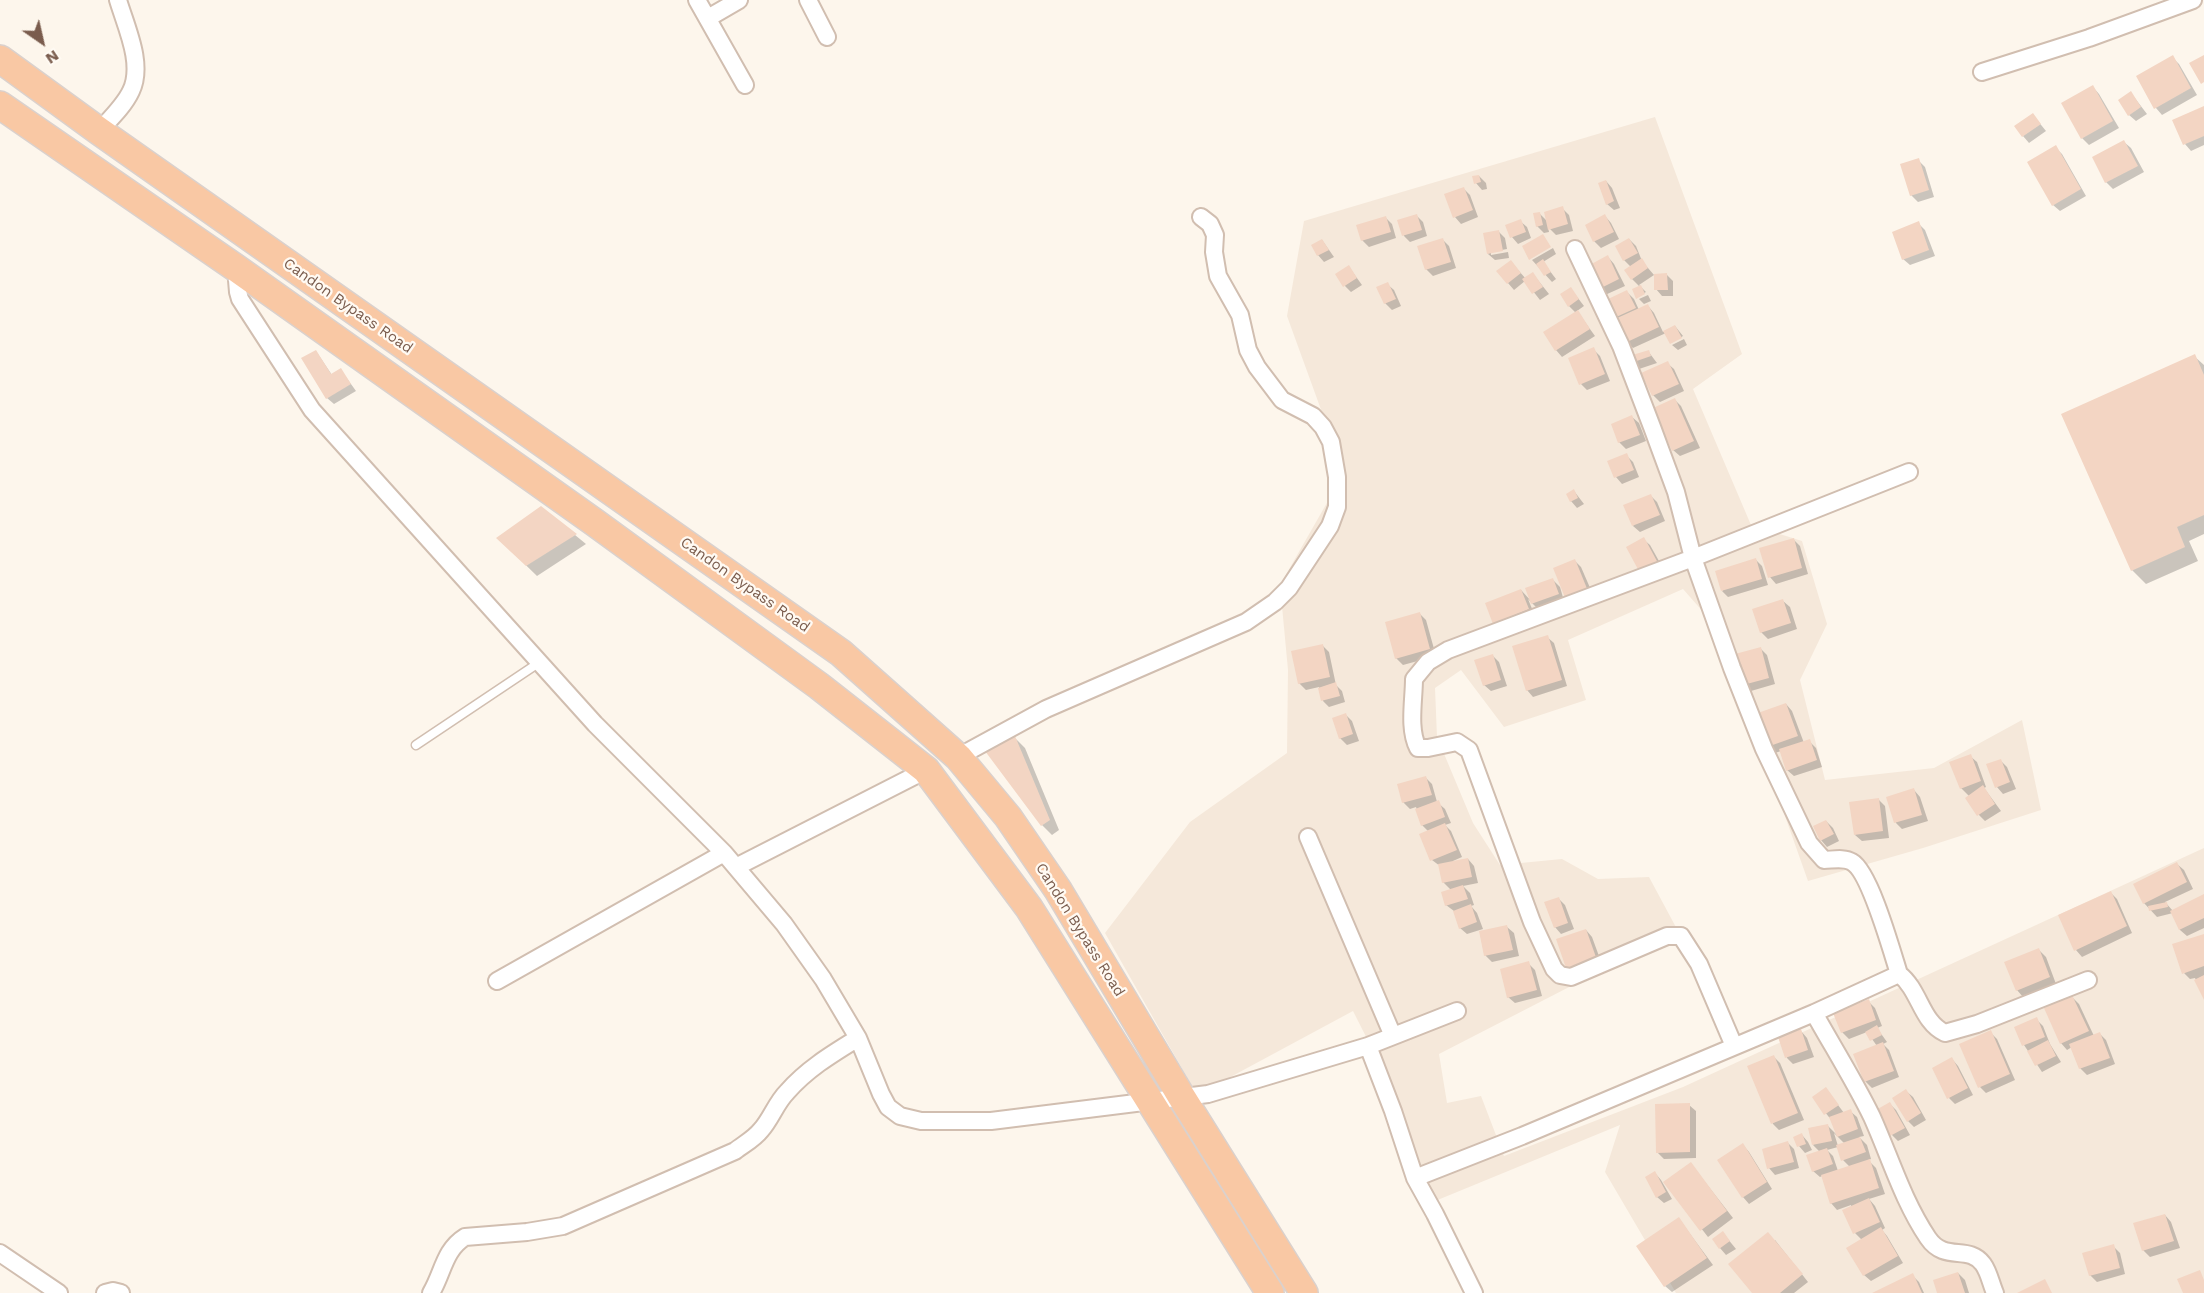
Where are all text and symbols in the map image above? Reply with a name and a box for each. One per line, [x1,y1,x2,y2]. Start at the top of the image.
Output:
north arrow [12,12,72,72]
text: N [42,46,63,69]
street label: Candon Bypass Road [280,255,416,357]
street label: Candon Bypass Road [677,534,813,636]
street label: Candon Bypass Road [1032,860,1128,1000]

